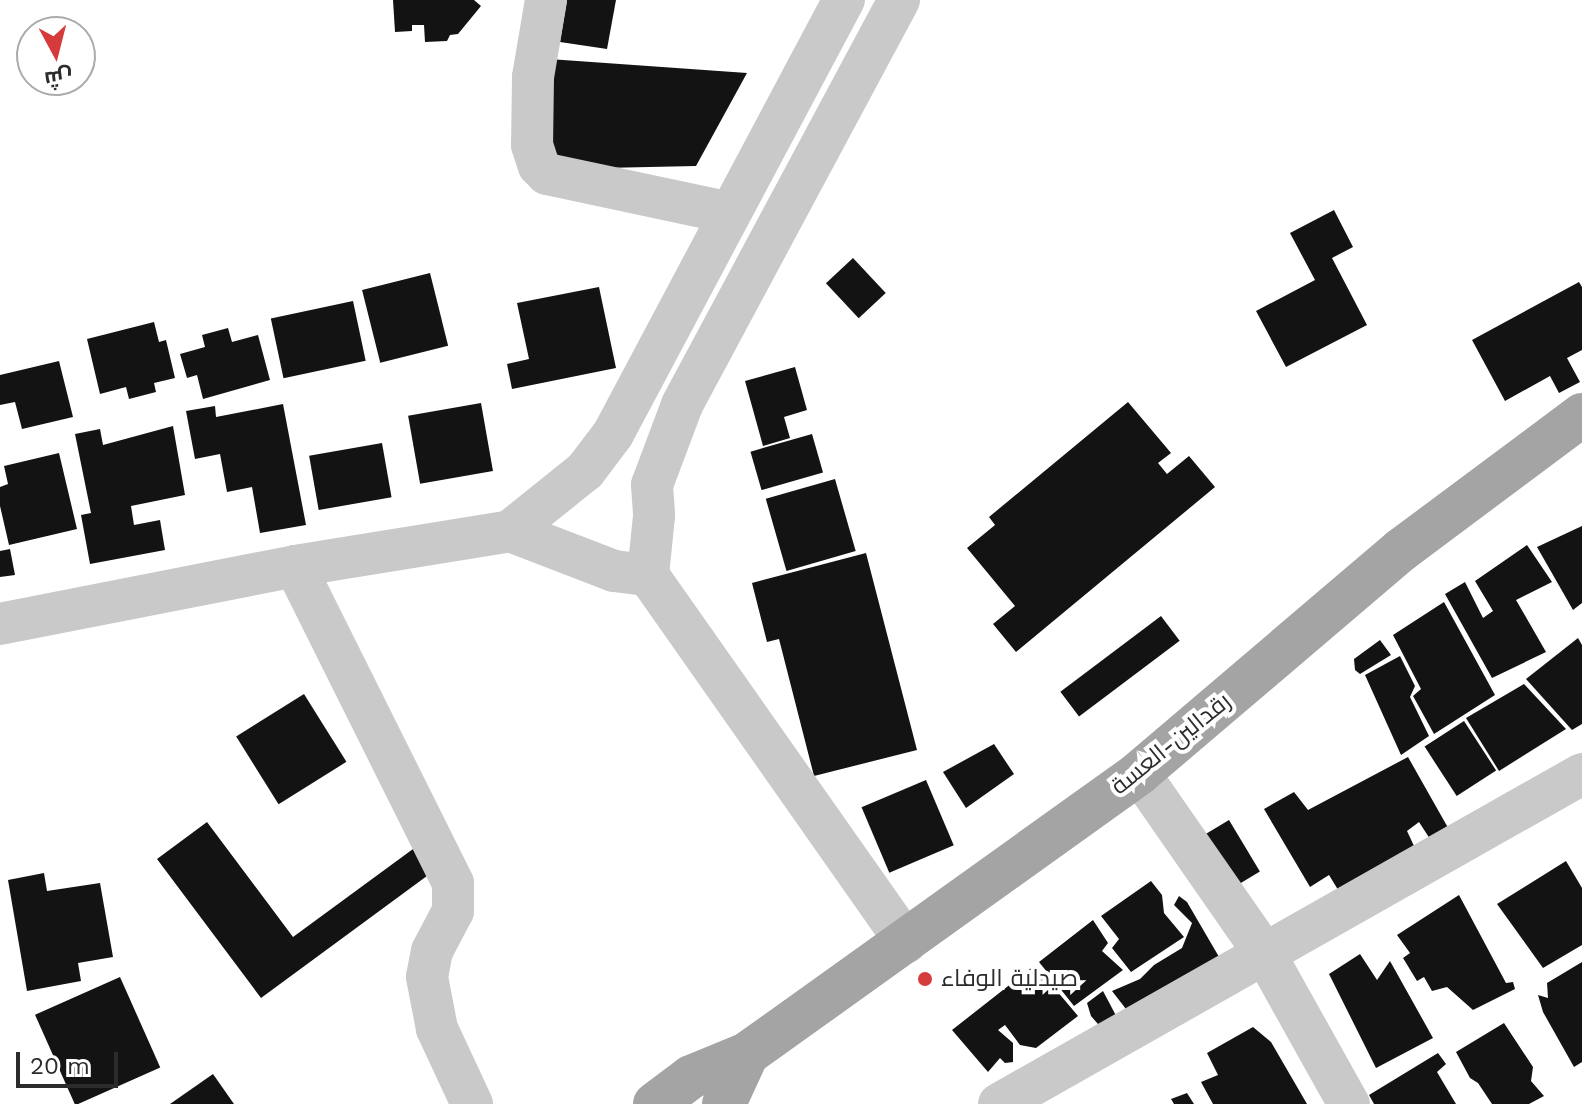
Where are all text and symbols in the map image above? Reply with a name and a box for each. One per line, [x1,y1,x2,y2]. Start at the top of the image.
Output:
north arrow [16,16,96,96]
text: ش [43,64,74,92]
street label: رقدالين-العسة [1105,687,1237,801]
place label: صيدلية الوفاء [941,965,1078,993]
marker: صيدلية الوفاء [916,970,934,988]
scale bar [20,1036,122,1086]
text: 20 m [30,1052,90,1080]

